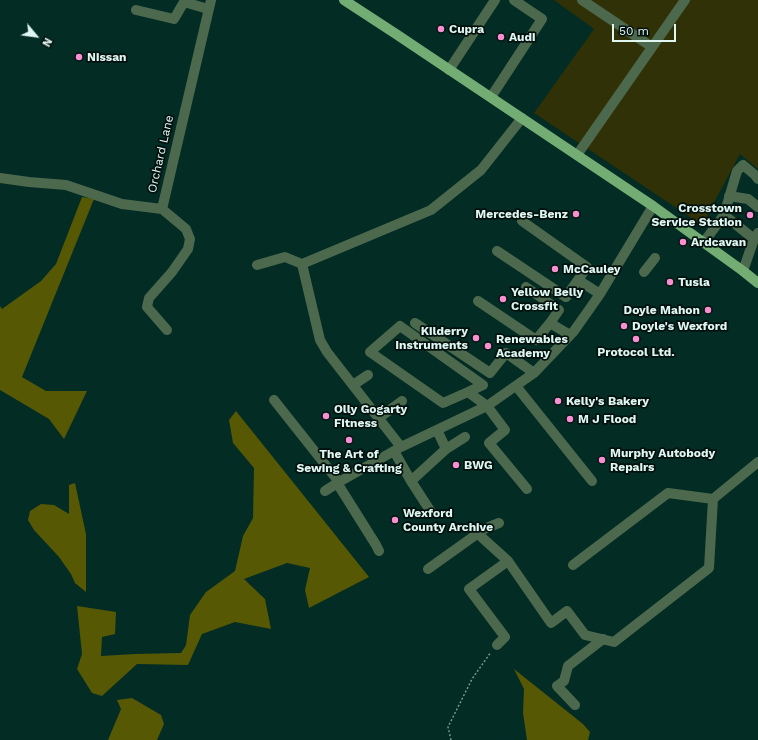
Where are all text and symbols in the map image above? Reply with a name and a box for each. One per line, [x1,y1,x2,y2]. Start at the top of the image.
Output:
north arrow [16,16,56,56]
scale bar [614,16,678,42]
place label: Cupra [449,22,484,36]
marker: Cupra [436,24,446,34]
text: 50 m [619,24,649,38]
place label: Audi [509,30,536,44]
marker: Audi [496,32,506,42]
text: N [39,35,55,49]
place label: Nissan [87,50,127,64]
marker: Nissan [74,52,84,62]
street label: Orchard Lane [145,114,177,194]
place label: Crosstown Service Station [652,201,742,229]
place label: Mercedes-Benz [475,207,568,221]
marker: Mercedes-Benz [571,209,581,219]
marker: Crosstown Service Station [745,210,755,220]
place label: Ardcavan [691,235,746,249]
marker: Ardcavan [678,237,688,247]
place label: McCauley [563,262,621,276]
marker: McCauley [550,264,560,274]
place label: Tusla [678,275,710,289]
marker: Tusla [665,277,675,287]
place label: Yellow Belly Crossfit [511,285,583,313]
marker: Yellow Belly Crossfit [498,294,508,304]
place label: Doyle Mahon [624,303,700,317]
marker: Doyle Mahon [703,305,713,315]
place label: Doyle's Wexford [632,319,727,333]
marker: Doyle's Wexford [619,321,629,331]
place label: Kilderry Instruments [395,324,468,352]
place label: Renewables Academy [496,332,568,360]
marker: Kilderry Instruments [471,333,481,343]
marker: Protocol Ltd. [631,334,641,344]
marker: Renewables Academy [483,341,493,351]
place label: Protocol Ltd. [597,345,675,359]
place label: Kelly's Bakery [566,394,649,408]
marker: Kelly's Bakery [553,396,563,406]
place label: Olly Gogarty Fitness [334,402,407,430]
marker: Olly Gogarty Fitness [321,411,331,421]
place label: M J Flood [578,412,636,426]
marker: M J Flood [565,414,575,424]
marker: The Art of Sewing & Crafting [344,435,354,445]
place label: Murphy Autobody Repairs [610,446,715,474]
place label: The Art of Sewing & Crafting [296,447,402,475]
marker: Murphy Autobody Repairs [597,455,607,465]
place label: BWG [464,458,493,472]
marker: BWG [451,460,461,470]
place label: Wexford County Archive [403,506,493,534]
marker: Wexford County Archive [390,515,400,525]

